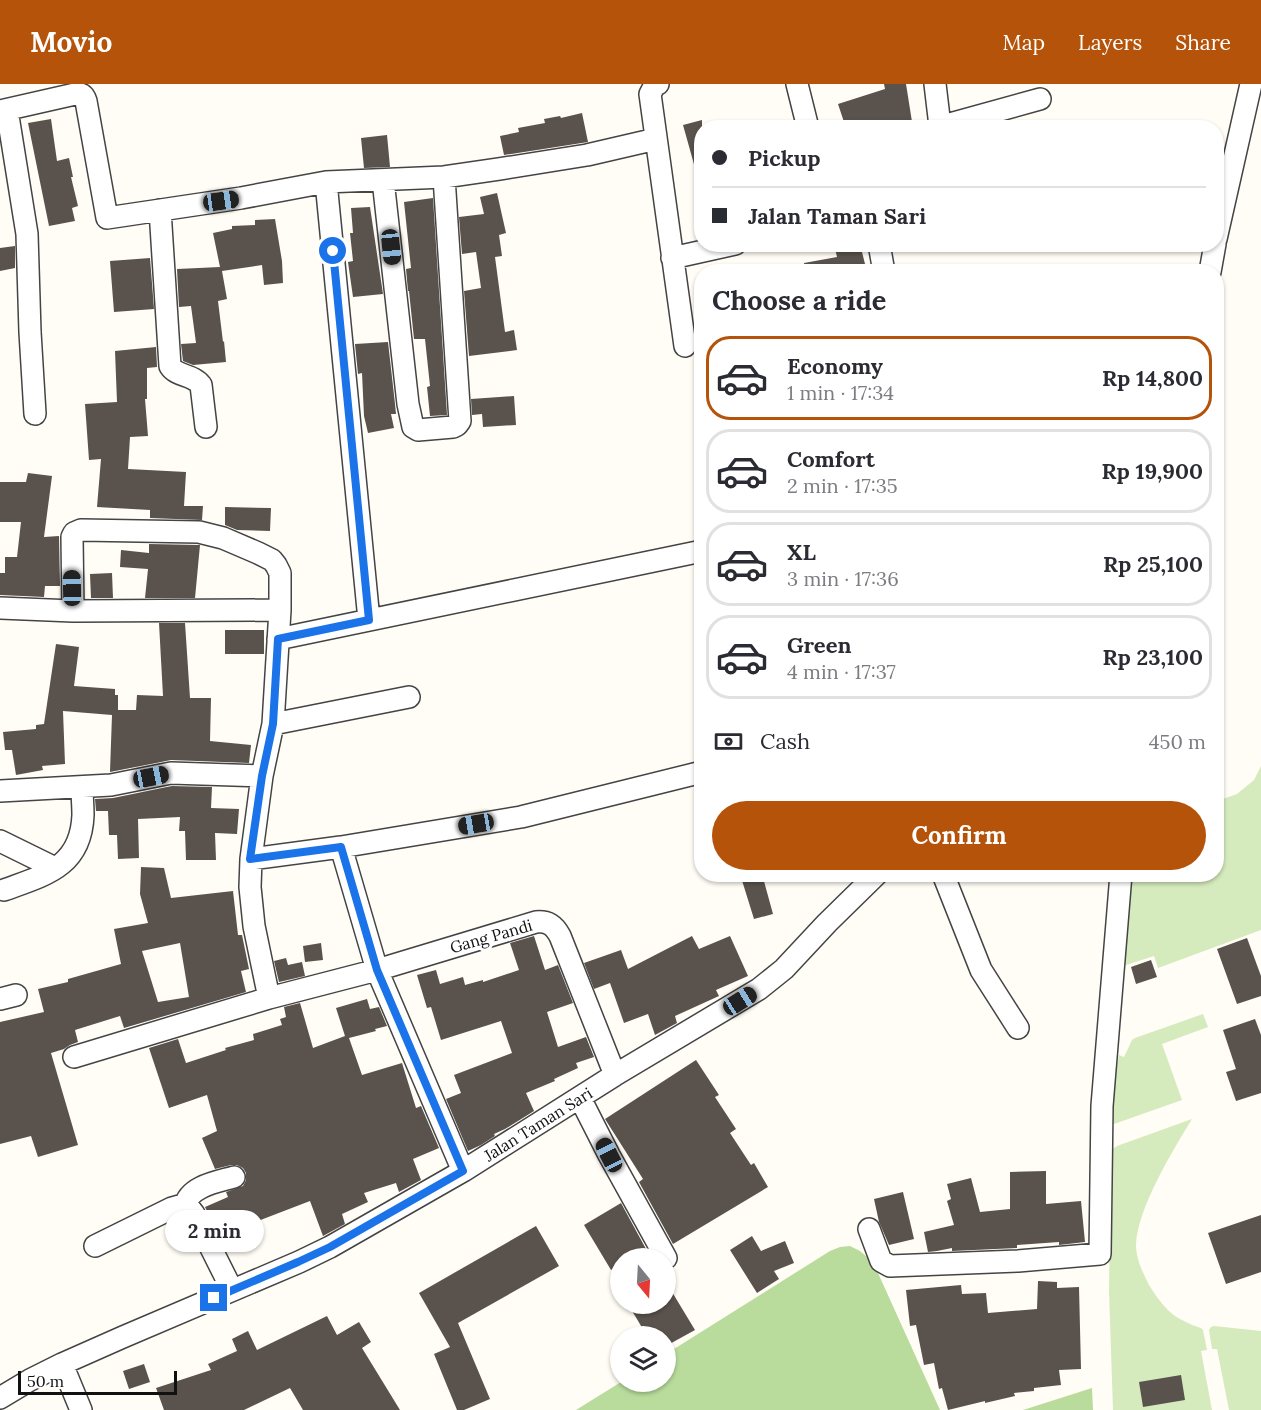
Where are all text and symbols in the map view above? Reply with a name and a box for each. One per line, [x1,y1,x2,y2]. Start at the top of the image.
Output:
text: Movio [30,24,112,60]
text: Map [1002,29,1045,56]
text: Layers [1078,29,1142,56]
text: Share [1175,29,1231,56]
text: Pickup [748,144,821,172]
car [202,190,240,212]
text: Jalan Taman Sari [748,202,926,230]
car [380,228,402,266]
route start [319,237,346,264]
text: Choose a ride [712,283,886,317]
icon: car [715,351,769,405]
text: Economy [787,352,883,380]
text: Rp 14,800 [1102,364,1203,392]
text: 1 min · 17:34 [787,380,894,405]
icon: car [715,444,769,498]
text: Comfort [787,445,875,473]
text: Rp 19,900 [1102,457,1203,485]
text: 2 min · 17:35 [787,473,898,498]
icon: car [715,537,769,591]
text: XL [787,538,816,566]
text: Rp 25,100 [1103,550,1203,578]
text: 3 min · 17:36 [787,566,899,591]
car [63,570,81,606]
icon: car [715,630,769,684]
text: Green [787,631,852,659]
text: Rp 23,100 [1103,643,1203,671]
text: 4 min · 17:37 [787,659,896,684]
icon: cash [712,725,745,758]
text: Cash [760,727,810,755]
text: 450 m [1149,729,1206,754]
car [132,765,170,789]
button: Confirm [712,801,1206,870]
car [457,812,495,836]
street label: Gang Pandi [447,915,535,957]
car [720,984,760,1018]
street label: Jalan Taman Sari [479,1083,596,1166]
car [593,1135,625,1175]
callout: 2 min [164,1211,264,1253]
text: 2 min [188,1218,241,1243]
north arrow [610,1248,676,1314]
map controls [610,1248,676,1392]
route end [200,1284,227,1311]
button: layers [610,1326,676,1392]
scale bar [18,1368,177,1396]
text: 50 m [27,1371,64,1391]

